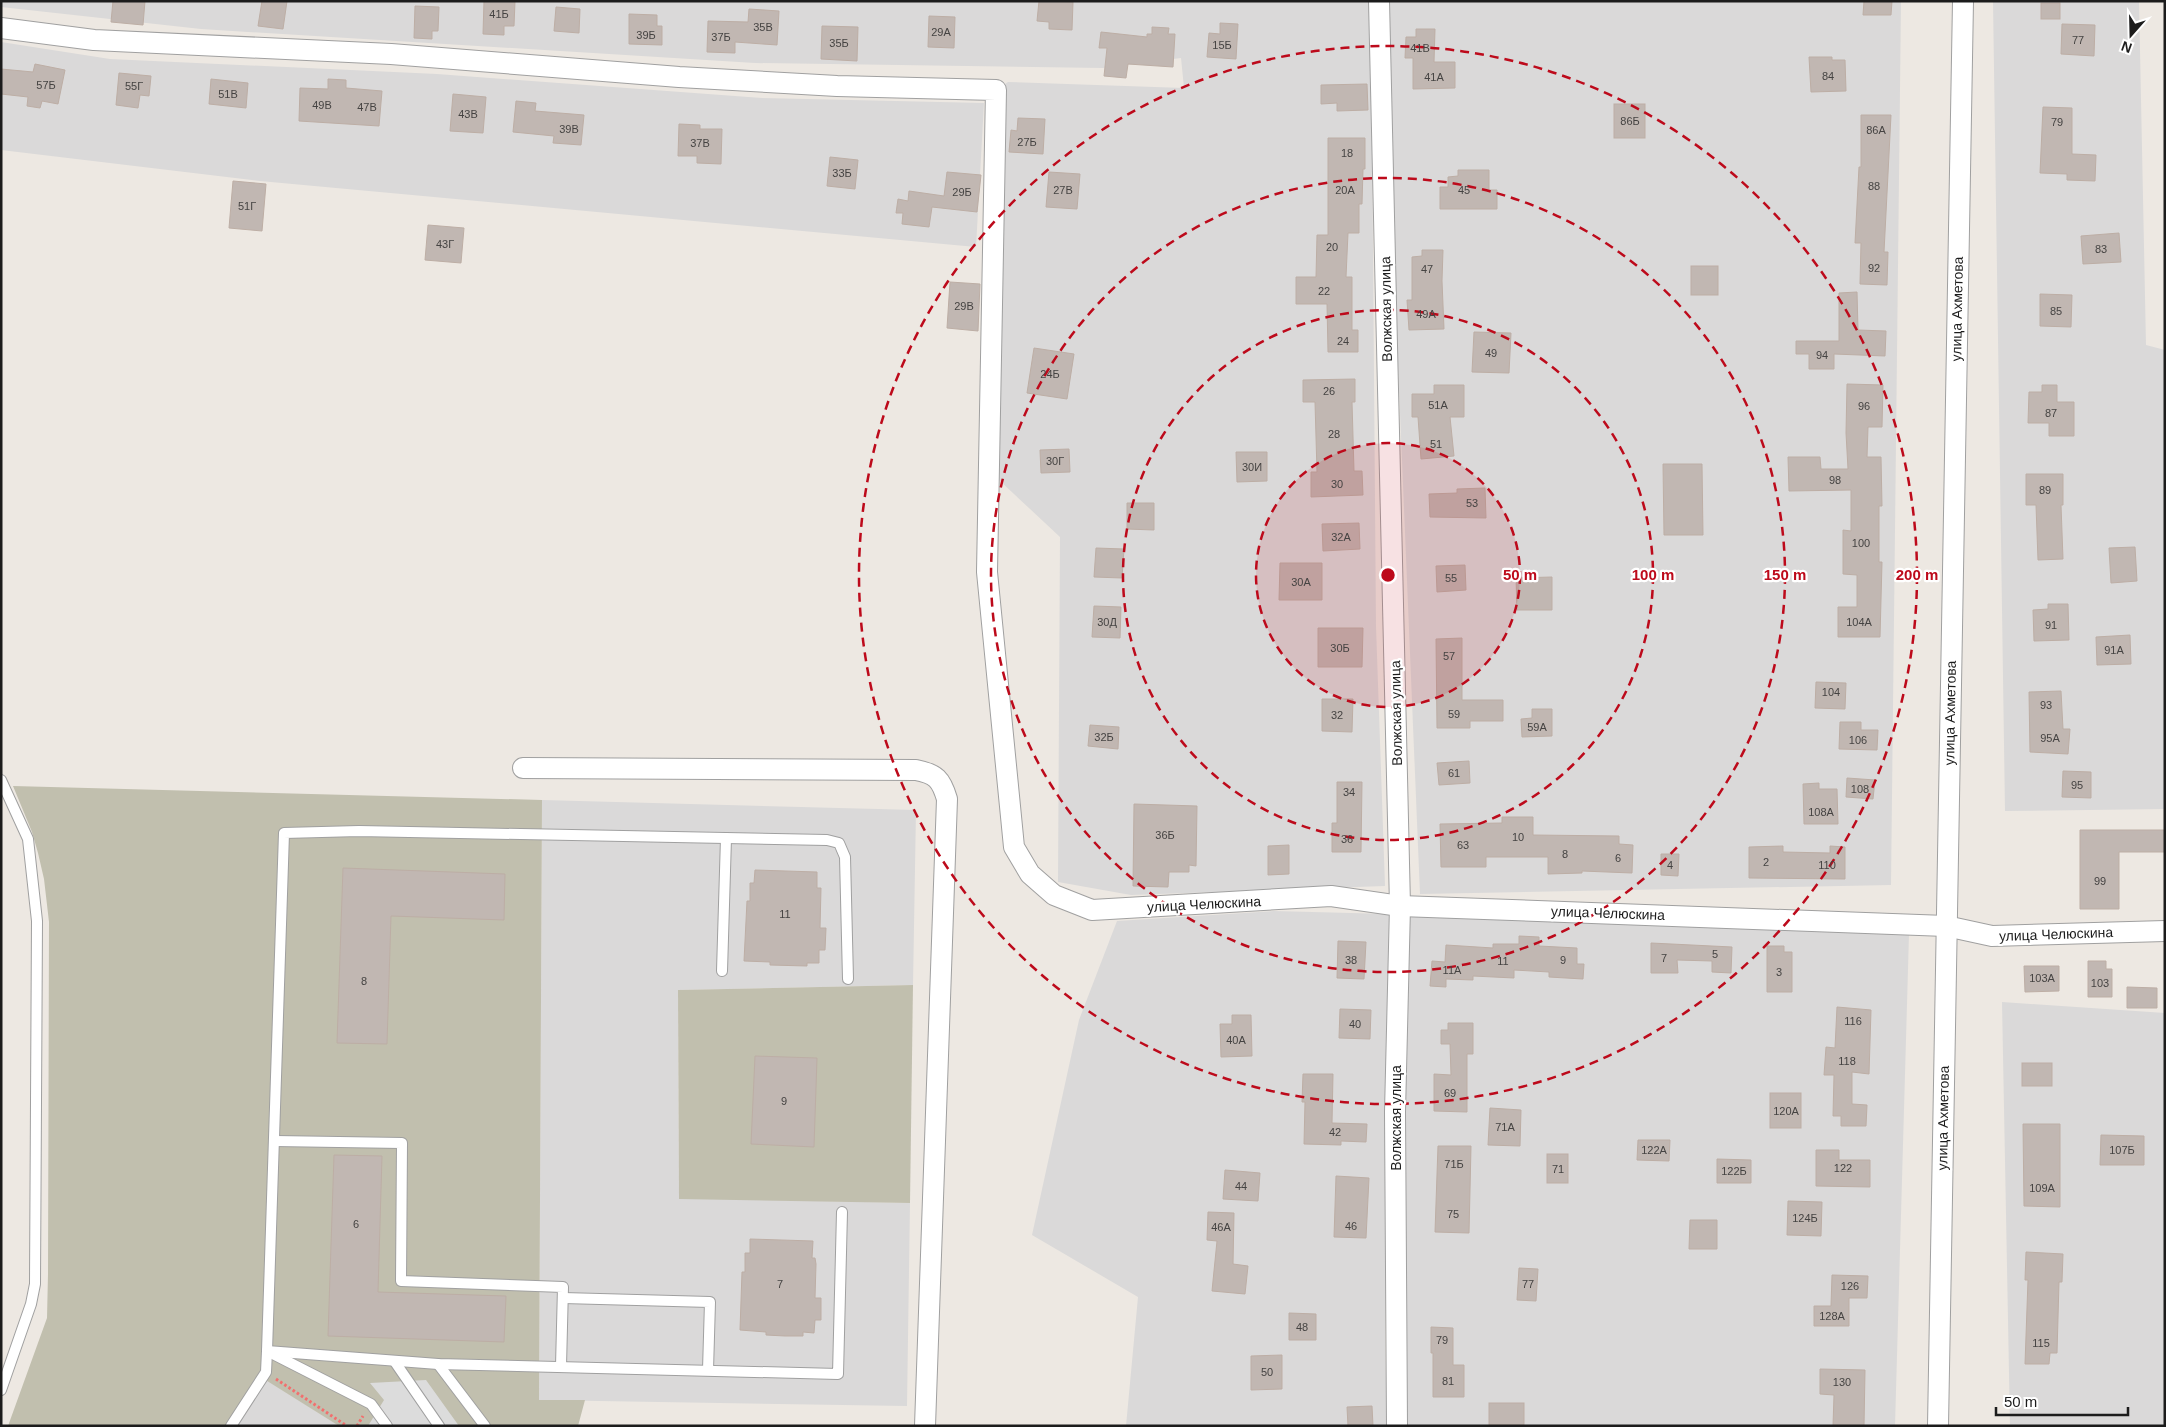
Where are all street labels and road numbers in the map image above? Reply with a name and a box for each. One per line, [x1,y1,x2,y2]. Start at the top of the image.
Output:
street label: Волжская улица [1377,256,1395,362]
street label: улица Ахметова [1948,256,1966,362]
street label: Волжская улица [1387,660,1405,766]
street label: улица Ахметова [1941,660,1959,766]
street label: улица Челюскина [1147,893,1262,915]
street label: улица Челюскина [1551,903,1666,923]
street label: улица Челюскина [1999,924,2114,944]
street label: Волжская улица [1388,1065,1404,1171]
street label: улица Ахметова [1934,1065,1952,1171]

